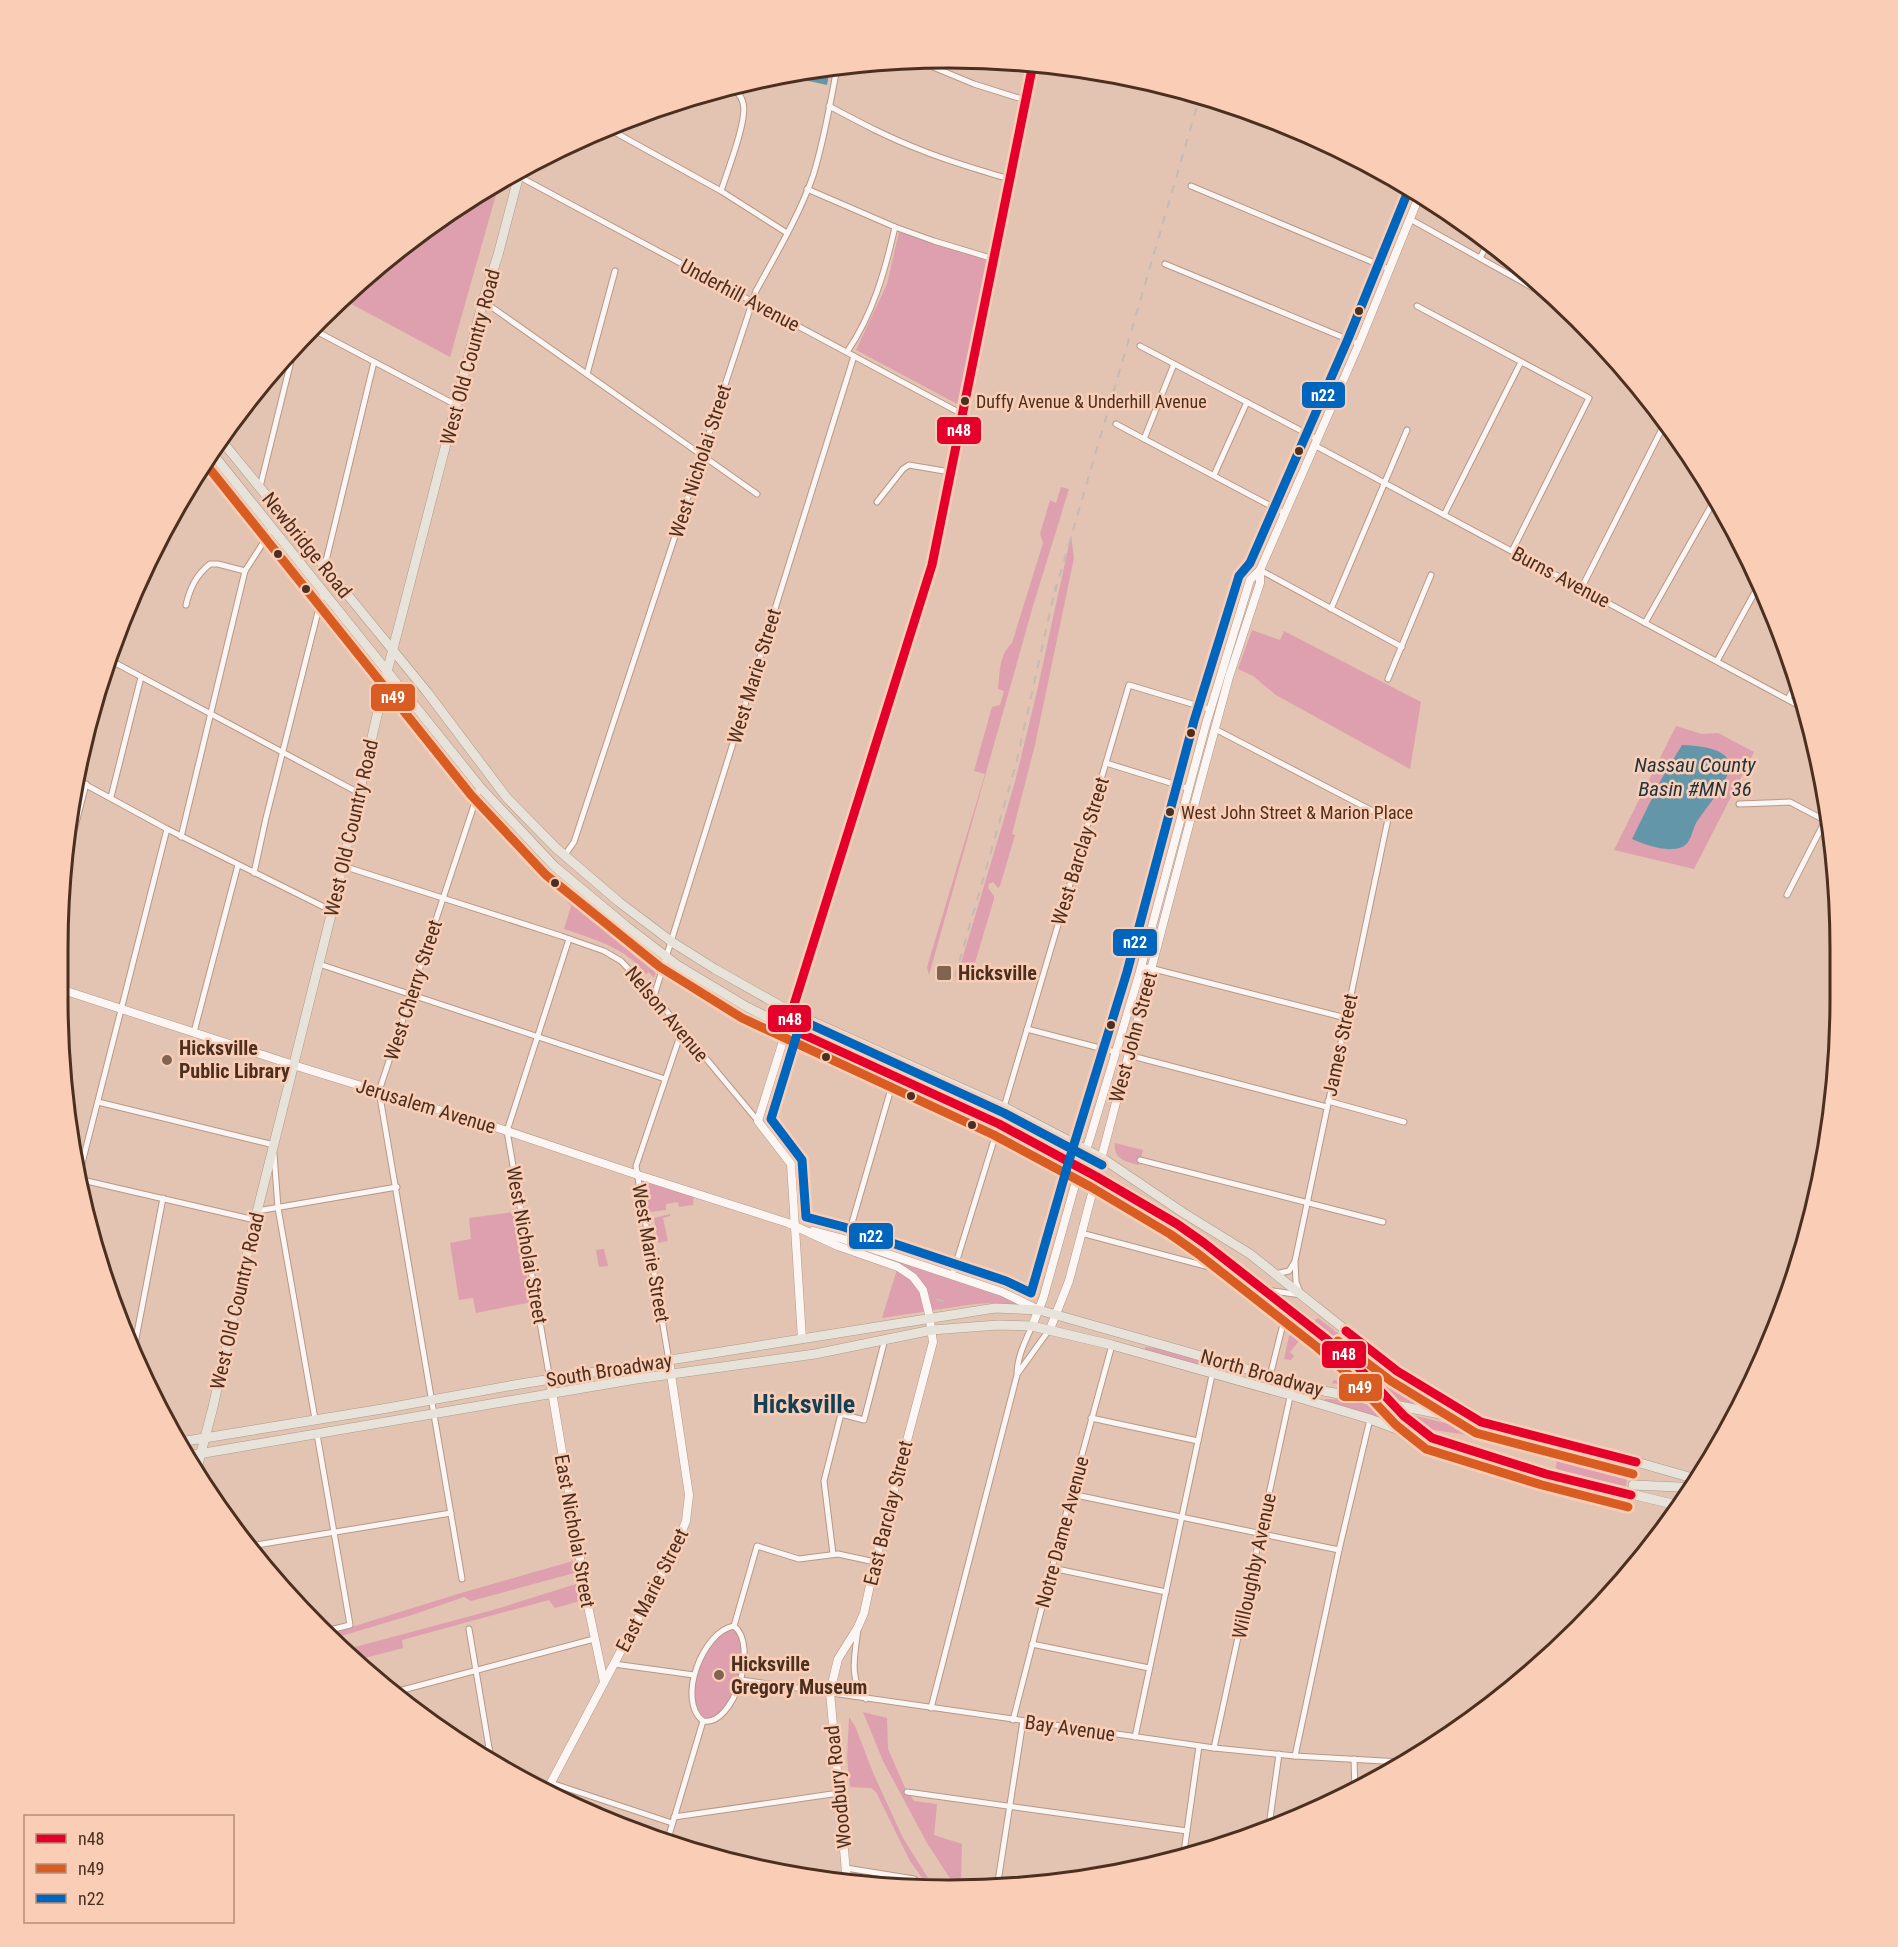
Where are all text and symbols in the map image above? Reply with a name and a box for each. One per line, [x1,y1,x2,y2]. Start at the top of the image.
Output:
street label: Underhill Avenue [676,253,804,337]
street label: West Old Country Road [435,266,505,448]
unlabelled marker [1353,305,1365,317]
street label: West Nicholai Street [664,381,736,541]
line badge: n22 [1301,381,1346,409]
text: n22 [1311,386,1335,405]
place label: Duffy Avenue & Underhill Avenue [976,391,1207,412]
marker: Duffy Avenue & Underhill Avenue [959,395,971,407]
line badge: n48 [936,416,982,445]
text: n48 [947,421,971,440]
unlabelled marker [1293,445,1305,457]
street label: Newbridge Road [257,487,357,603]
street label: Burns Avenue [1508,541,1614,613]
unlabelled marker [272,548,284,560]
unlabelled marker [300,583,312,595]
street label: West Marie Street [722,605,786,747]
line badge: n49 [370,683,416,712]
text: n49 [381,688,405,707]
unlabelled marker [1185,727,1197,739]
street label: West Old Country Road [319,737,383,919]
water label: Nassau County Basin #MN 36 [1634,753,1756,801]
street label: West Barclay Street [1046,774,1114,928]
place label: West John Street & Marion Place [1181,802,1413,823]
marker: West John Street & Marion Place [1164,806,1176,818]
unlabelled marker [549,877,561,889]
street label: West Cherry Street [379,917,447,1063]
line badge: n22 [1112,928,1158,957]
text: n22 [1123,933,1147,952]
street label: Nelson Avenue [620,961,714,1067]
place label: Hicksville [958,961,1037,985]
marker: Hicksville [935,964,953,982]
street label: West John Street [1104,969,1162,1105]
street label: James Street [1317,991,1363,1098]
line badge: n48 [767,1004,812,1033]
text: n48 [778,1010,802,1029]
unlabelled marker [1105,1019,1117,1031]
place label: Hicksville Public Library [179,1036,290,1083]
unlabelled marker [820,1051,832,1063]
marker: Hicksville Public Library [160,1053,174,1067]
street label: Jerusalem Avenue [353,1073,499,1139]
unlabelled marker [905,1090,917,1102]
unlabelled marker [966,1119,978,1131]
street label: West Nicholai Street [501,1164,553,1326]
street label: West Marie Street [627,1182,675,1324]
street label: West Old Country Road [205,1210,269,1392]
line badge: n22 [848,1222,894,1250]
text: n22 [859,1227,883,1246]
line badge: n48 [1321,1340,1367,1369]
street label: North Broadway [1198,1344,1326,1402]
text: n48 [1332,1345,1356,1364]
street label: South Broadway [544,1348,674,1392]
line badge: n49 [1338,1373,1383,1402]
text: n49 [1348,1378,1372,1397]
district label: Hicksville [753,1389,855,1419]
street label: East Barclay Street [858,1438,918,1588]
street label: East Nicholai Street [550,1452,600,1610]
street label: Notre Dame Avenue [1030,1454,1094,1610]
street label: Willoughby Avenue [1227,1491,1281,1641]
street label: East Marie Street [611,1524,693,1656]
place label: Hicksville Gregory Museum [731,1652,867,1699]
marker: Hicksville Gregory Museum [712,1668,726,1682]
street label: Bay Avenue [1023,1710,1117,1746]
street label: Woodbury Road [820,1724,856,1850]
legend [24,1815,234,1923]
text: n48 [78,1828,105,1849]
text: n49 [78,1858,105,1879]
text: n22 [78,1888,105,1909]

